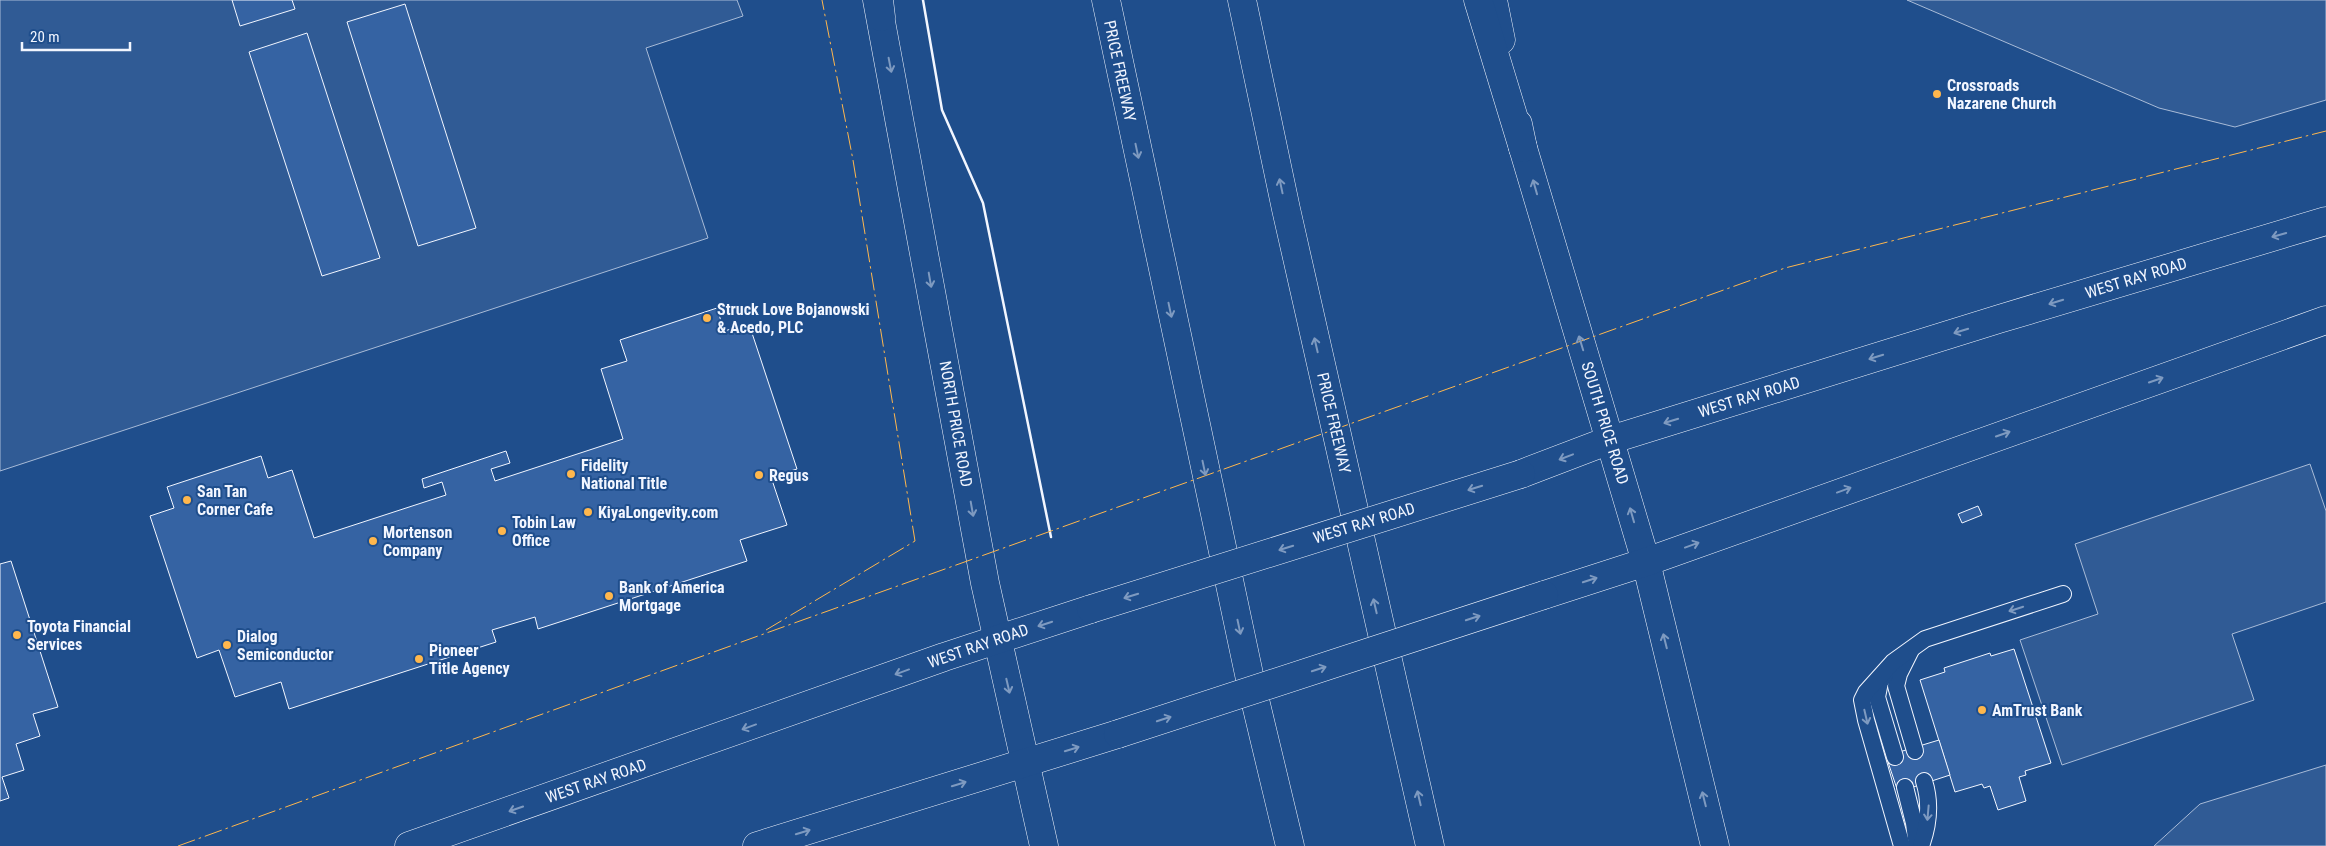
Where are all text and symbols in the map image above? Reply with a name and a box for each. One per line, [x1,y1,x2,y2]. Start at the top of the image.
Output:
street label: PRICE FREEWAY [1100,19,1140,124]
scale bar [22,20,130,52]
text: 20 m [30,28,60,46]
one-way arrow [886,57,895,73]
place label: Crossroads Nazarene Church [1947,76,2057,113]
marker: Crossroads Nazarene Church [1931,88,1943,100]
one-way arrow [1133,142,1142,158]
one-way arrow [1276,179,1285,195]
one-way arrow [1529,179,1539,195]
one-way arrow [2272,231,2288,241]
street label: WEST RAY ROAD [2083,253,2189,303]
one-way arrow [926,272,936,288]
one-way arrow [2049,297,2065,307]
place label: Struck Love Bojanowski & Acedo, PLC [717,300,870,337]
one-way arrow [1166,301,1175,317]
marker: Struck Love Bojanowski & Acedo, PLC [701,312,713,324]
one-way arrow [1953,326,1969,336]
one-way arrow [1575,335,1585,351]
one-way arrow [1311,337,1320,353]
one-way arrow [1869,353,1885,363]
street label: NORTH PRICE ROAD [936,359,976,489]
street label: SOUTH PRICE ROAD [1577,359,1633,487]
street label: PRICE FREEWAY [1313,371,1355,476]
street label: WEST RAY ROAD [1696,372,1802,422]
one-way arrow [2148,375,2164,384]
one-way arrow [1664,417,1679,426]
one-way arrow [1995,429,2010,438]
one-way arrow [1558,453,1574,462]
place label: Fidelity National Title [581,456,668,493]
one-way arrow [1200,460,1210,476]
place label: Regus [769,466,809,485]
marker: Fidelity National Title [565,468,577,480]
marker: Regus [753,469,765,481]
place label: San Tan Corner Cafe [197,482,274,519]
one-way arrow [1467,484,1483,494]
one-way arrow [1836,485,1852,494]
marker: San Tan Corner Cafe [181,494,193,506]
street label: WEST RAY ROAD [1311,498,1417,548]
one-way arrow [967,501,977,517]
place label: KiyaLongevity.com [598,503,718,522]
marker: KiyaLongevity.com [582,506,594,518]
one-way arrow [1627,507,1636,523]
place label: Tobin Law Office [512,513,576,550]
place label: Mortenson Company [383,523,452,560]
marker: Tobin Law Office [496,525,508,537]
marker: Mortenson Company [367,535,379,547]
one-way arrow [1683,540,1699,549]
one-way arrow [1279,543,1295,553]
one-way arrow [1582,574,1598,584]
place label: Bank of America Mortgage [619,578,725,615]
marker: Bank of America Mortgage [603,590,615,602]
one-way arrow [1124,592,1140,602]
one-way arrow [1370,598,1379,614]
one-way arrow [2009,605,2025,614]
one-way arrow [1465,613,1480,622]
place label: Toyota Financial Services [27,617,131,654]
one-way arrow [1037,619,1053,629]
one-way arrow [1234,619,1244,635]
street label: WEST RAY ROAD [925,620,1031,672]
place label: Dialog Semiconductor [237,627,333,664]
marker: Toyota Financial Services [11,629,23,641]
one-way arrow [1660,633,1669,649]
marker: Dialog Semiconductor [221,639,233,651]
place label: Pioneer Title Agency [429,641,510,678]
marker: Pioneer Title Agency [413,653,425,665]
one-way arrow [1310,663,1326,673]
one-way arrow [895,668,910,677]
one-way arrow [1004,678,1013,694]
place label: AmTrust Bank [1992,701,2083,720]
marker: AmTrust Bank [1976,704,1988,716]
one-way arrow [1862,708,1871,724]
one-way arrow [1156,714,1172,724]
one-way arrow [742,723,757,732]
one-way arrow [1063,743,1079,753]
street label: WEST RAY ROAD [543,755,649,807]
one-way arrow [950,778,966,788]
one-way arrow [1414,791,1423,807]
one-way arrow [1698,791,1708,807]
one-way arrow [509,805,524,814]
one-way arrow [1923,805,1933,821]
one-way arrow [795,826,811,836]

